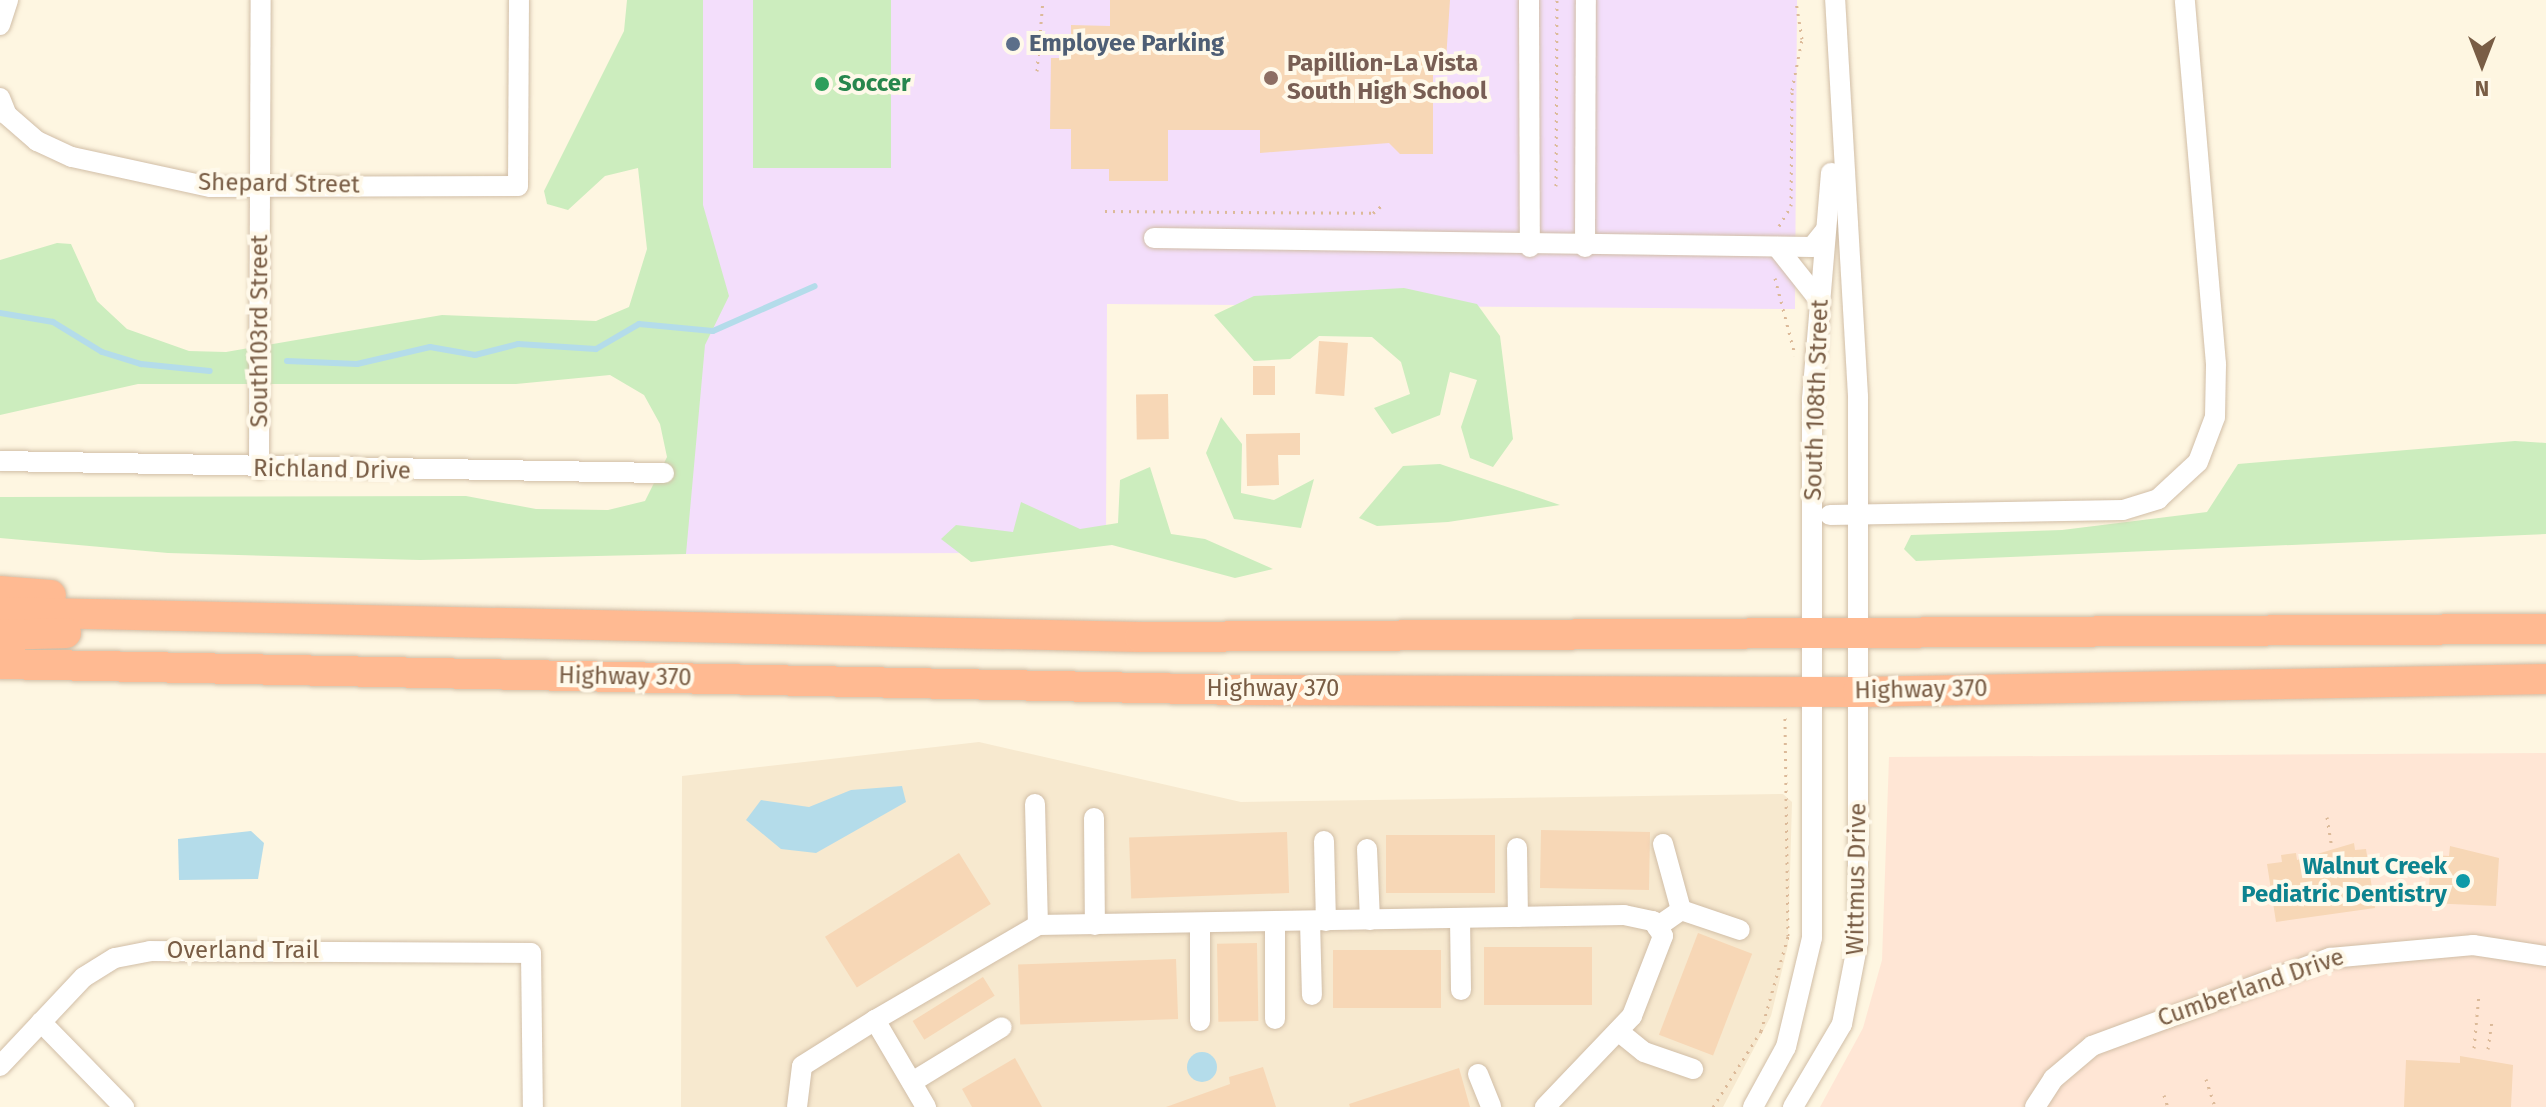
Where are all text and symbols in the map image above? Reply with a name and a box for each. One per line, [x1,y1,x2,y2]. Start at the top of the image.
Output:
north arrow [2442,24,2522,104]
place label: Employee Parking [1029,30,1224,58]
marker: Employee Parking [1004,35,1022,53]
place label: Papillion-La Vista South High School [1287,50,1487,106]
marker: Papillion-La Vista South High School [1262,69,1280,87]
place label: Soccer [838,70,911,98]
marker: Soccer [813,75,831,93]
text: N [2475,75,2489,102]
street label: Shepard Street [198,168,360,200]
street label: South103rd Street [246,235,274,427]
street label: South 108th Street [1799,299,1835,501]
street label: Richland Drive [253,454,411,486]
street label: Highway 370 [558,661,692,693]
street label: Highway 370 [1854,674,1988,706]
street label: Highway 370 [1206,675,1340,703]
street label: Wittmus Drive [1841,803,1873,955]
place label: Walnut Creek Pediatric Dentistry [2241,853,2447,909]
marker: Walnut Creek Pediatric Dentistry [2454,872,2472,890]
street label: Overland Trail [167,937,319,965]
street label: Cumberland Drive [2154,943,2348,1033]

